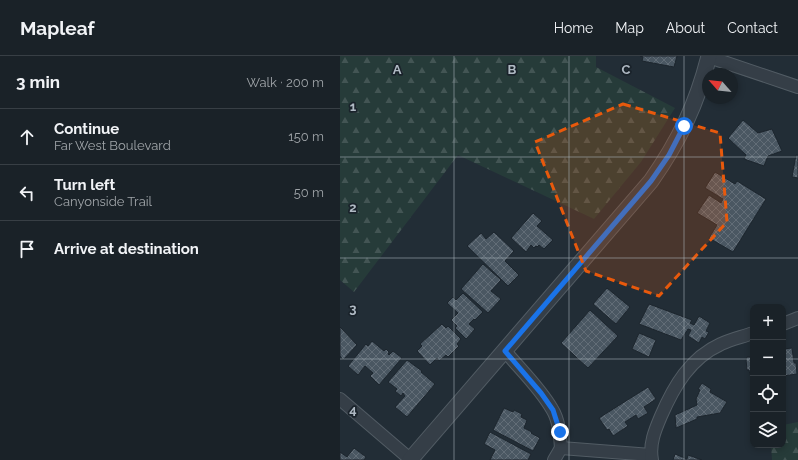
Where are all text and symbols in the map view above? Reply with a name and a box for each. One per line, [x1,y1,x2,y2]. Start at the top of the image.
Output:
text: Mapleaf [20,17,95,39]
text: Home [554,20,593,36]
text: Map [615,20,644,36]
text: About [666,20,705,36]
text: Contact [727,20,778,36]
text: A [393,62,402,77]
text: B [508,62,517,77]
text: C [622,62,631,77]
north arrow [702,68,738,104]
text: 3 min [16,72,60,92]
text: Walk · 200 m [247,75,324,90]
text: 1 [350,99,357,114]
route start [675,117,693,135]
text: Continue [54,120,119,138]
icon: ahead [16,126,38,148]
text: 150 m [288,129,324,144]
text: Far West Boulevard [54,138,171,153]
text: Turn left [54,176,115,194]
icon: left [16,182,38,204]
text: 50 m [294,185,324,200]
text: Canyonside Trail [54,194,152,209]
text: 2 [349,200,357,215]
icon: arrive [16,238,38,260]
text: Arrive at destination [54,240,199,258]
text: 3 [349,301,357,316]
map controls [750,304,786,448]
button: + [750,304,786,340]
button: − [750,340,786,376]
button: locate [750,376,786,412]
text: 4 [349,402,357,417]
button: layers [750,412,786,448]
route end [551,423,569,441]

